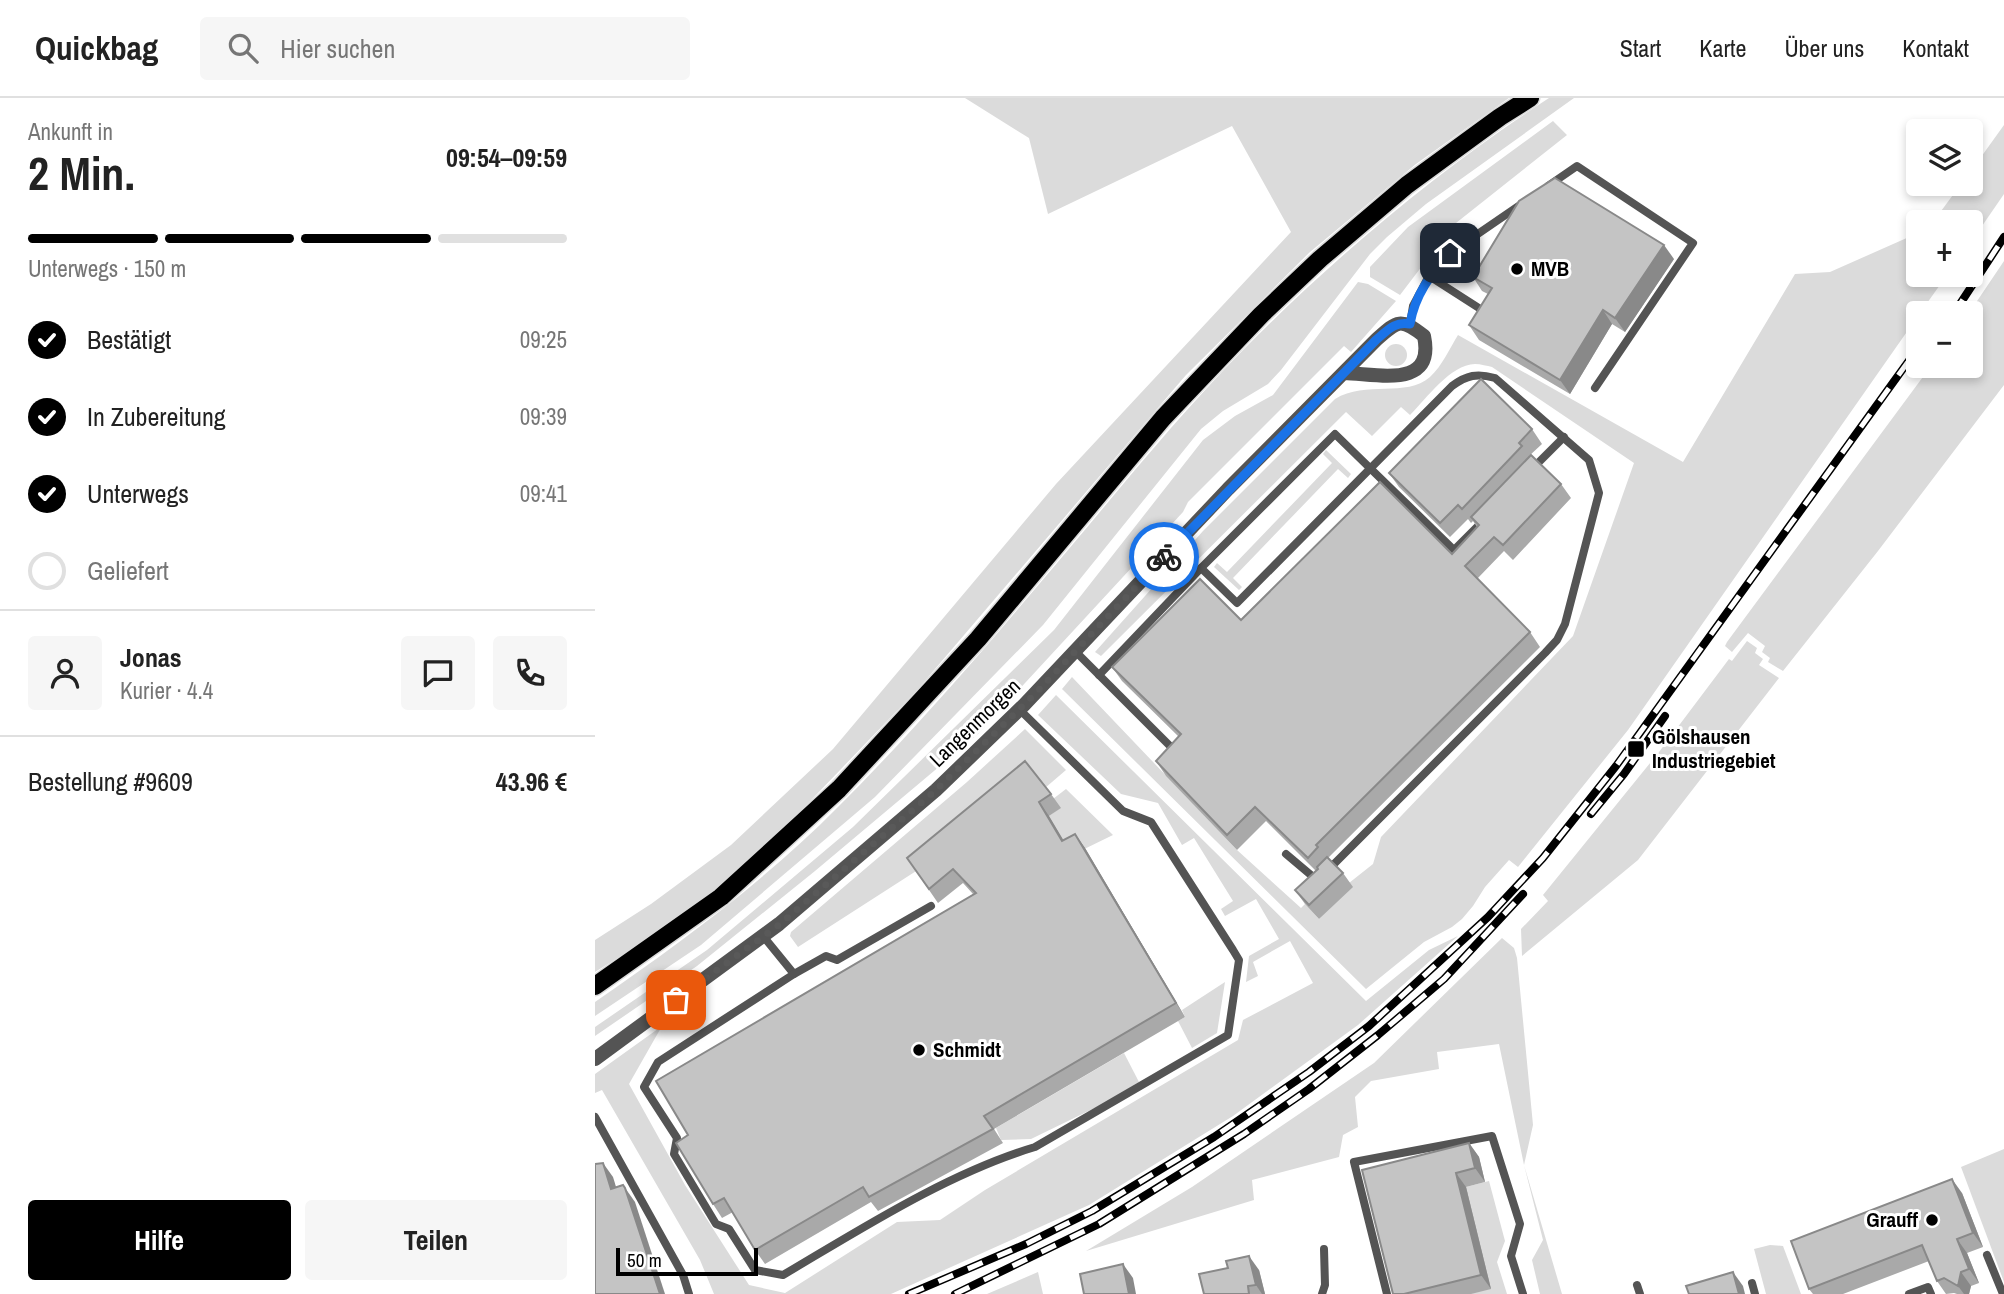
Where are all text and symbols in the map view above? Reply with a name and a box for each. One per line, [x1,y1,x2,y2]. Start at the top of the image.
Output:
search box [200,17,690,80]
text: Quickbag [35,26,158,70]
icon: search [224,29,262,67]
text: Hier suchen [280,31,395,66]
text: Start [1620,32,1661,64]
text: Karte [1699,32,1746,64]
text: Über uns [1784,32,1864,64]
text: Kontakt [1902,32,1969,64]
text: Ankunft in [28,116,113,147]
map controls [1906,119,1983,378]
button: layers [1906,119,1983,196]
text: 09:54–09:59 [446,140,567,175]
text: 2 Min. [28,142,135,204]
button: + [1906,210,1983,287]
pin [1420,223,1480,283]
icon: home [1431,234,1469,272]
text: Unterwegs · 150 m [28,253,186,284]
place label: MVB [1531,254,1569,283]
marker: MVB [1509,261,1525,277]
button: − [1906,301,1983,378]
icon: check [28,321,66,359]
text: Bestätigt [87,322,171,357]
text: 09:25 [520,324,567,355]
icon: check [28,398,66,436]
text: In Zubereitung [87,399,226,434]
text: 09:39 [520,401,567,432]
icon: check [28,475,66,513]
text: Unterwegs [87,476,189,511]
text: 09:41 [520,478,567,509]
courier [1129,522,1199,592]
icon: bike [1145,538,1183,576]
text: Geliefert [87,553,169,588]
button: person [28,636,102,710]
button: chat [401,636,475,710]
button: phone [493,636,567,710]
text: Jonas [120,640,182,675]
street label: Langenmorgen [923,672,1026,773]
text: Kurier · 4.4 [120,675,213,706]
place label: Gölshausen Industriegebiet [1652,722,1776,775]
marker: Gölshausen Industriegebiet [1626,739,1646,759]
text: Bestellung #9609 [28,764,193,799]
text: 43.96 € [496,764,567,799]
pin [646,970,706,1030]
icon: bag [657,981,695,1019]
place label: Schmidt [933,1035,1001,1064]
marker: Schmidt [911,1042,927,1058]
button: Hilfe [28,1200,291,1280]
button: Teilen [305,1200,567,1280]
place label: Grauff [1866,1205,1919,1234]
marker: Grauff [1924,1212,1940,1228]
scale bar [616,1245,758,1277]
text: 50 m [627,1247,662,1273]

